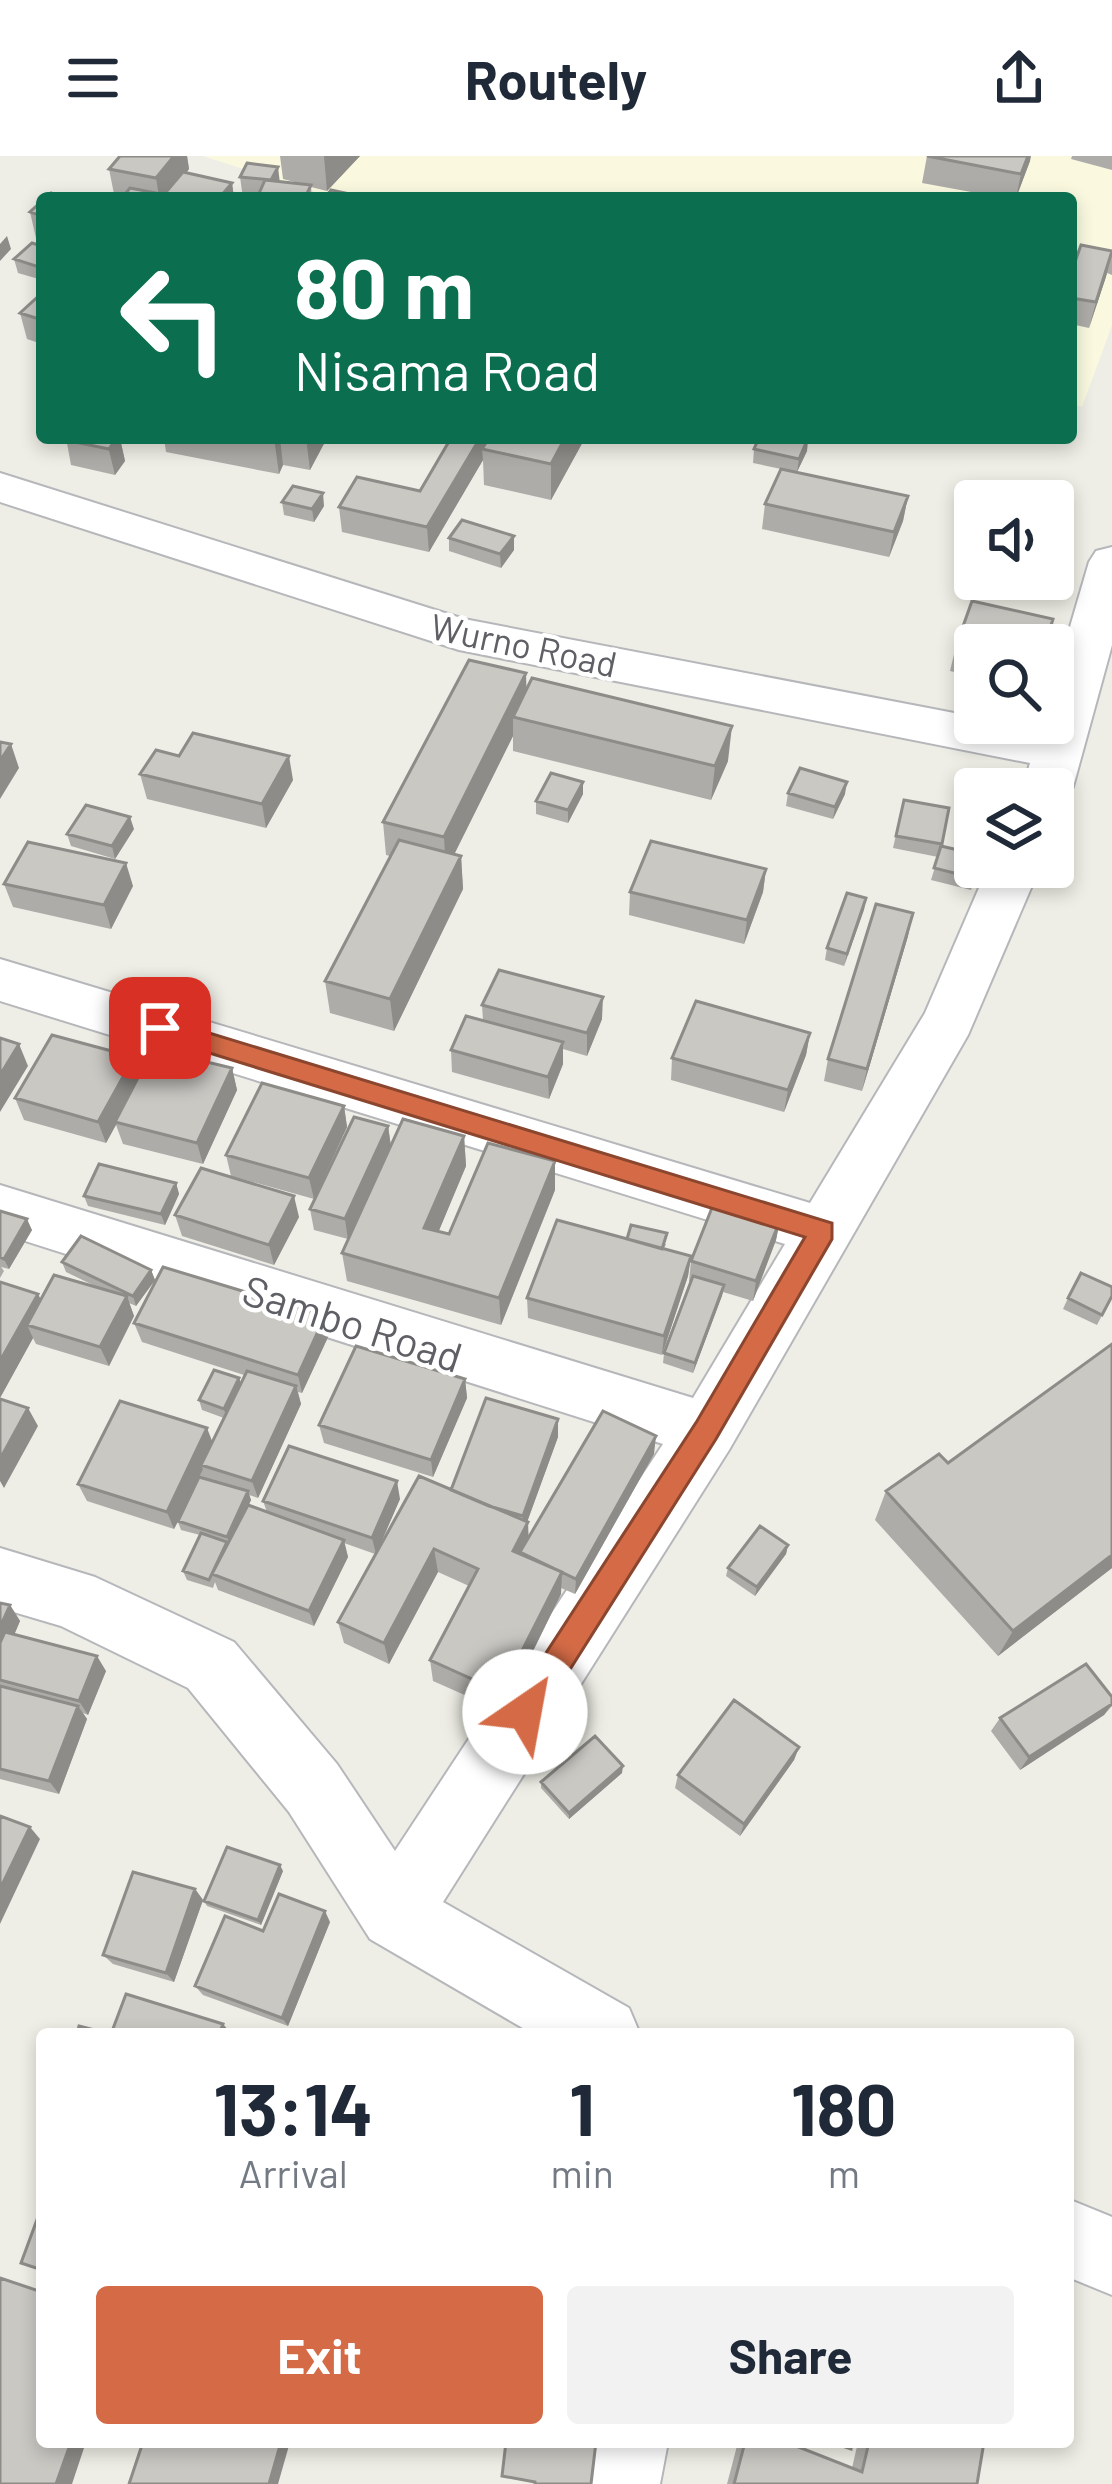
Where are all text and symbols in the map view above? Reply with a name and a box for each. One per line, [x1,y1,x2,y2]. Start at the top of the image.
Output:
icon: menu [60,45,126,111]
icon: share [986,45,1052,111]
text: Routely [465,46,647,111]
text: 80 m [294,235,474,336]
icon: left [96,240,252,396]
text: Nisama Road [294,337,600,402]
map controls [954,480,1074,888]
button: sound [954,480,1074,600]
street label: Wurno Road [427,603,621,685]
button: search [954,624,1074,744]
button: layers [954,768,1074,888]
pin [109,977,211,1079]
icon: arrive [127,995,193,1061]
street label: Sambo Road [237,1263,469,1381]
position arrow [462,1649,588,1775]
text: 13:14 [213,2064,373,2150]
text: 1 [569,2064,595,2150]
text: 180 [791,2064,897,2150]
text: Arrival [239,2149,348,2196]
text: min [550,2149,614,2196]
text: m [828,2149,860,2196]
button: Exit [96,2286,543,2424]
button: Share [567,2286,1014,2424]

